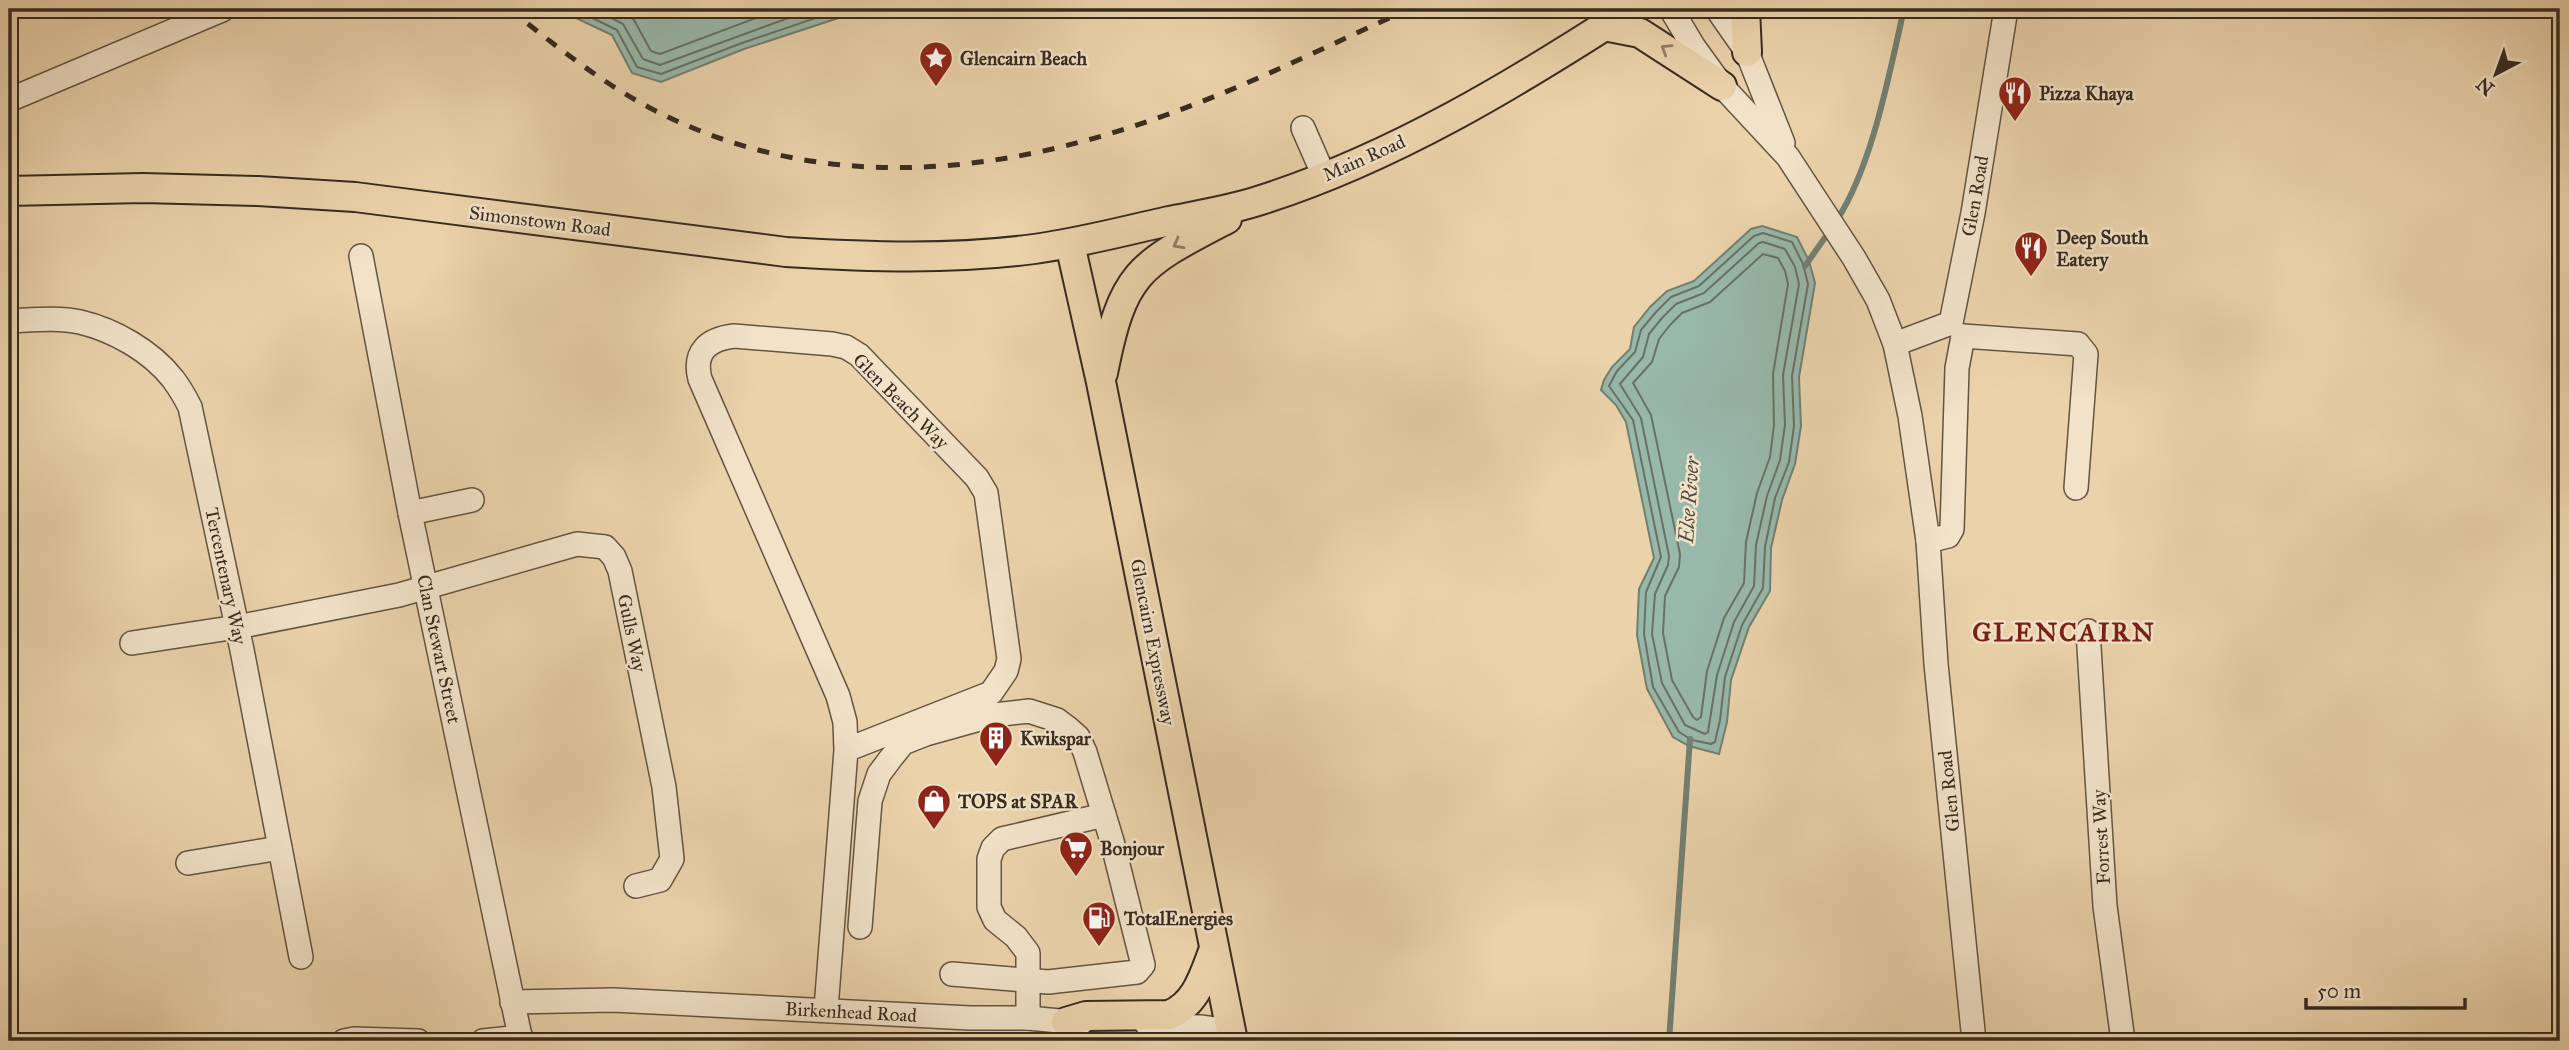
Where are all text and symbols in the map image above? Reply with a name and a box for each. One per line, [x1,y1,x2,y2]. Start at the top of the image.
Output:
north arrow [2460,38,2530,108]
place icon: Glencairn Beach [917,39,955,88]
one-way arrow [1660,45,1673,58]
place label: Glencairn Beach [960,47,1087,70]
text: N [2472,72,2499,100]
restaurant icon: Pizza Khaya [1996,74,2034,123]
place label: Pizza Khaya [2039,82,2134,106]
street label: Main Road [1319,129,1409,186]
street label: Glen Road [1957,153,1994,238]
street label: Simonstown Road [468,201,613,241]
place label: Deep South Eatery [2056,226,2149,272]
restaurant icon: Deep South Eatery [2012,229,2050,278]
one-way arrow [1173,236,1186,249]
street label: Glen Beach Way [848,348,955,455]
water label: Else River [1673,455,1705,545]
street label: Tercentenary Way [200,505,252,648]
street label: Glencairn Expressway [1126,557,1181,728]
street label: Clan Stewart Street [412,572,466,726]
street label: Gulls Way [613,592,652,675]
district label: GLENCAIRN [1972,616,2156,648]
building icon: Kwikspar [977,719,1015,768]
place label: Kwikspar [1020,727,1092,751]
street label: Glen Road [1933,749,1965,833]
shop icon: TOPS at SPAR [915,782,953,831]
street label: Forrest Way [2087,788,2115,885]
place label: TOPS at SPAR [957,790,1079,813]
supermarket icon: Bonjour [1057,829,1095,878]
place label: Bonjour [1100,837,1165,861]
fuel station icon: TotalEnergies [1080,899,1118,948]
place label: TotalEnergies [1123,907,1233,931]
scale bar [2306,966,2466,1010]
text: 50 m [2317,978,2362,1004]
street label: Birkenhead Road [784,997,918,1027]

